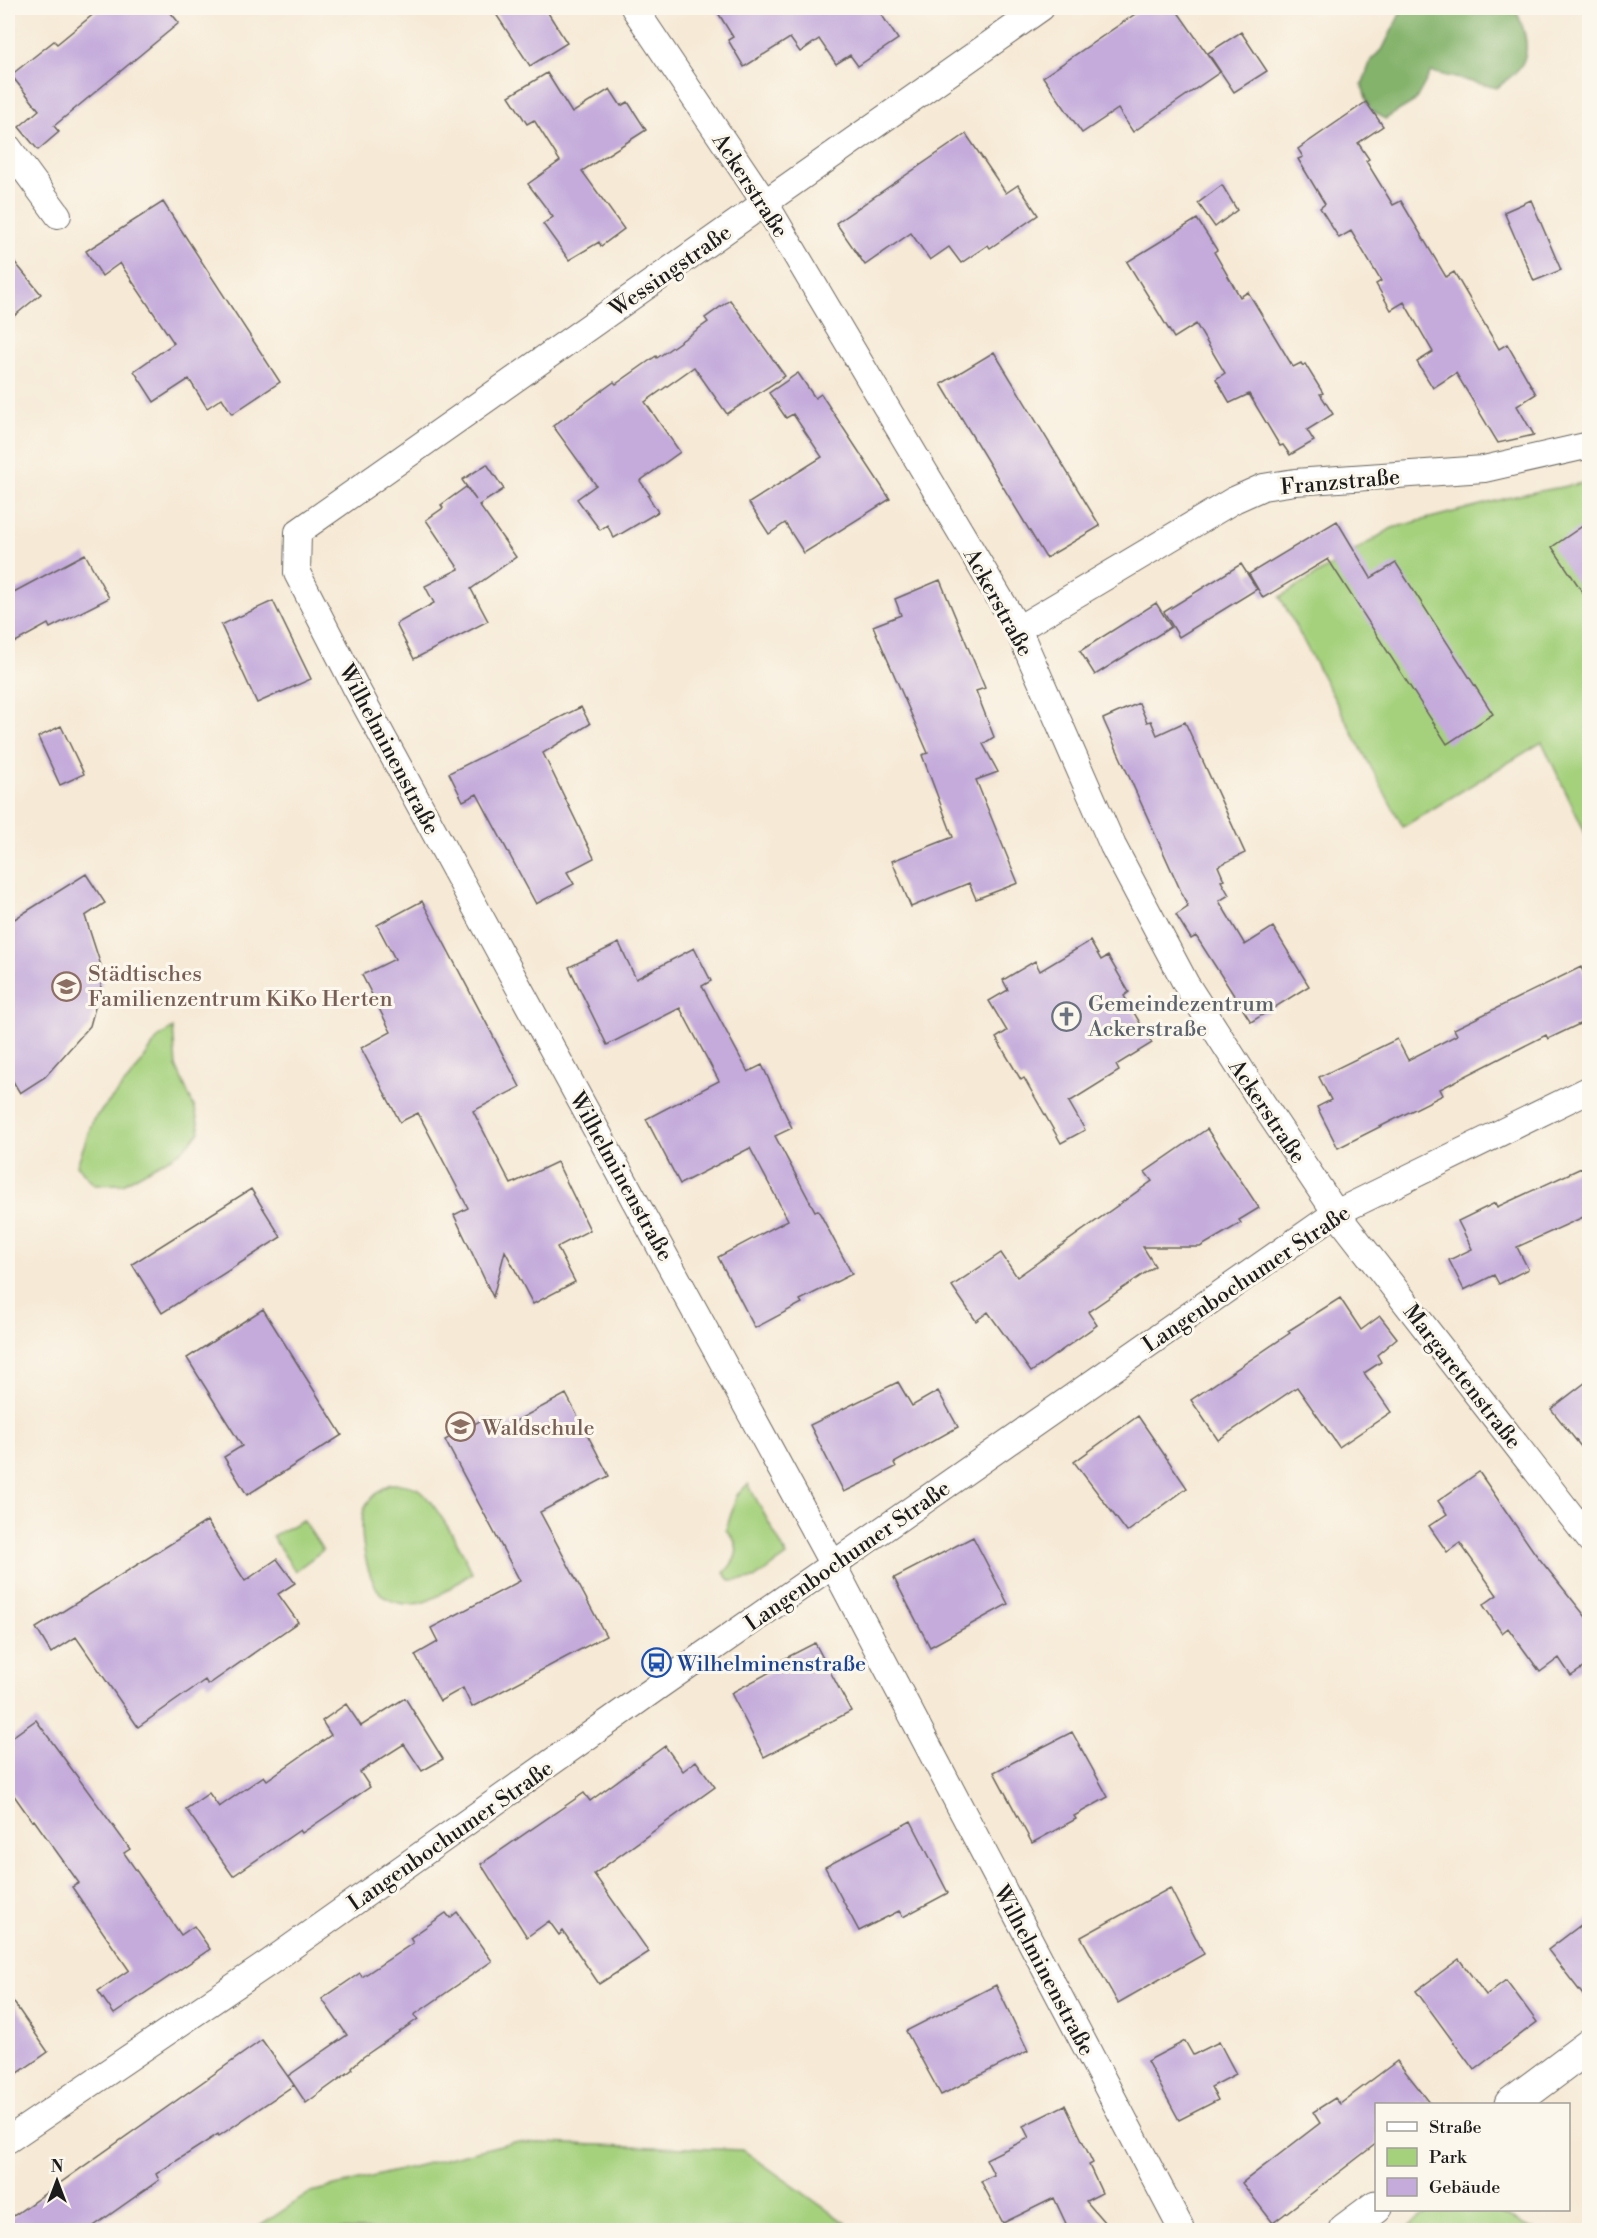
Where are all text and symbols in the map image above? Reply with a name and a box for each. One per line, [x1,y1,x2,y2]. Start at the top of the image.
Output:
street label: Ackerstraße [705,128,793,243]
street label: Wessingstraße [604,219,737,324]
street label: Franzstraße [1279,464,1401,501]
street label: Ackerstraße [957,543,1038,661]
street label: Wilhelminenstraße [332,659,445,840]
place label: Städtisches Familienzentrum KiKo Herten [88,961,393,1013]
school or university icon: Städtisches Familienzentrum KiKo Herten [51,970,83,1002]
place label: Gemeindezentrum Ackerstraße [1087,991,1274,1043]
church icon: Gemeindezentrum Ackerstraße [1051,1000,1083,1032]
street label: Ackerstraße [1222,1054,1311,1169]
street label: Wilhelminenstraße [563,1087,678,1266]
street label: Langenbochumer Straße [1138,1200,1356,1359]
street label: Margaretenstraße [1397,1299,1527,1455]
school or university icon: Waldschule [445,1411,477,1443]
place label: Waldschule [481,1415,595,1442]
street label: Langenbochumer Straße [740,1475,956,1637]
bus stop icon: Wilhelminenstraße [640,1647,672,1679]
place label: Wilhelminenstraße [676,1651,866,1678]
street label: Langenbochumer Straße [343,1755,559,1917]
street label: Wilhelminenstraße [987,1880,1100,2061]
legend [1375,2103,1570,2211]
text: Straße [1429,2116,1482,2139]
text: Park [1429,2146,1468,2169]
north arrow [27,2151,87,2211]
text: N [51,2157,64,2177]
text: Gebäude [1429,2176,1500,2199]

